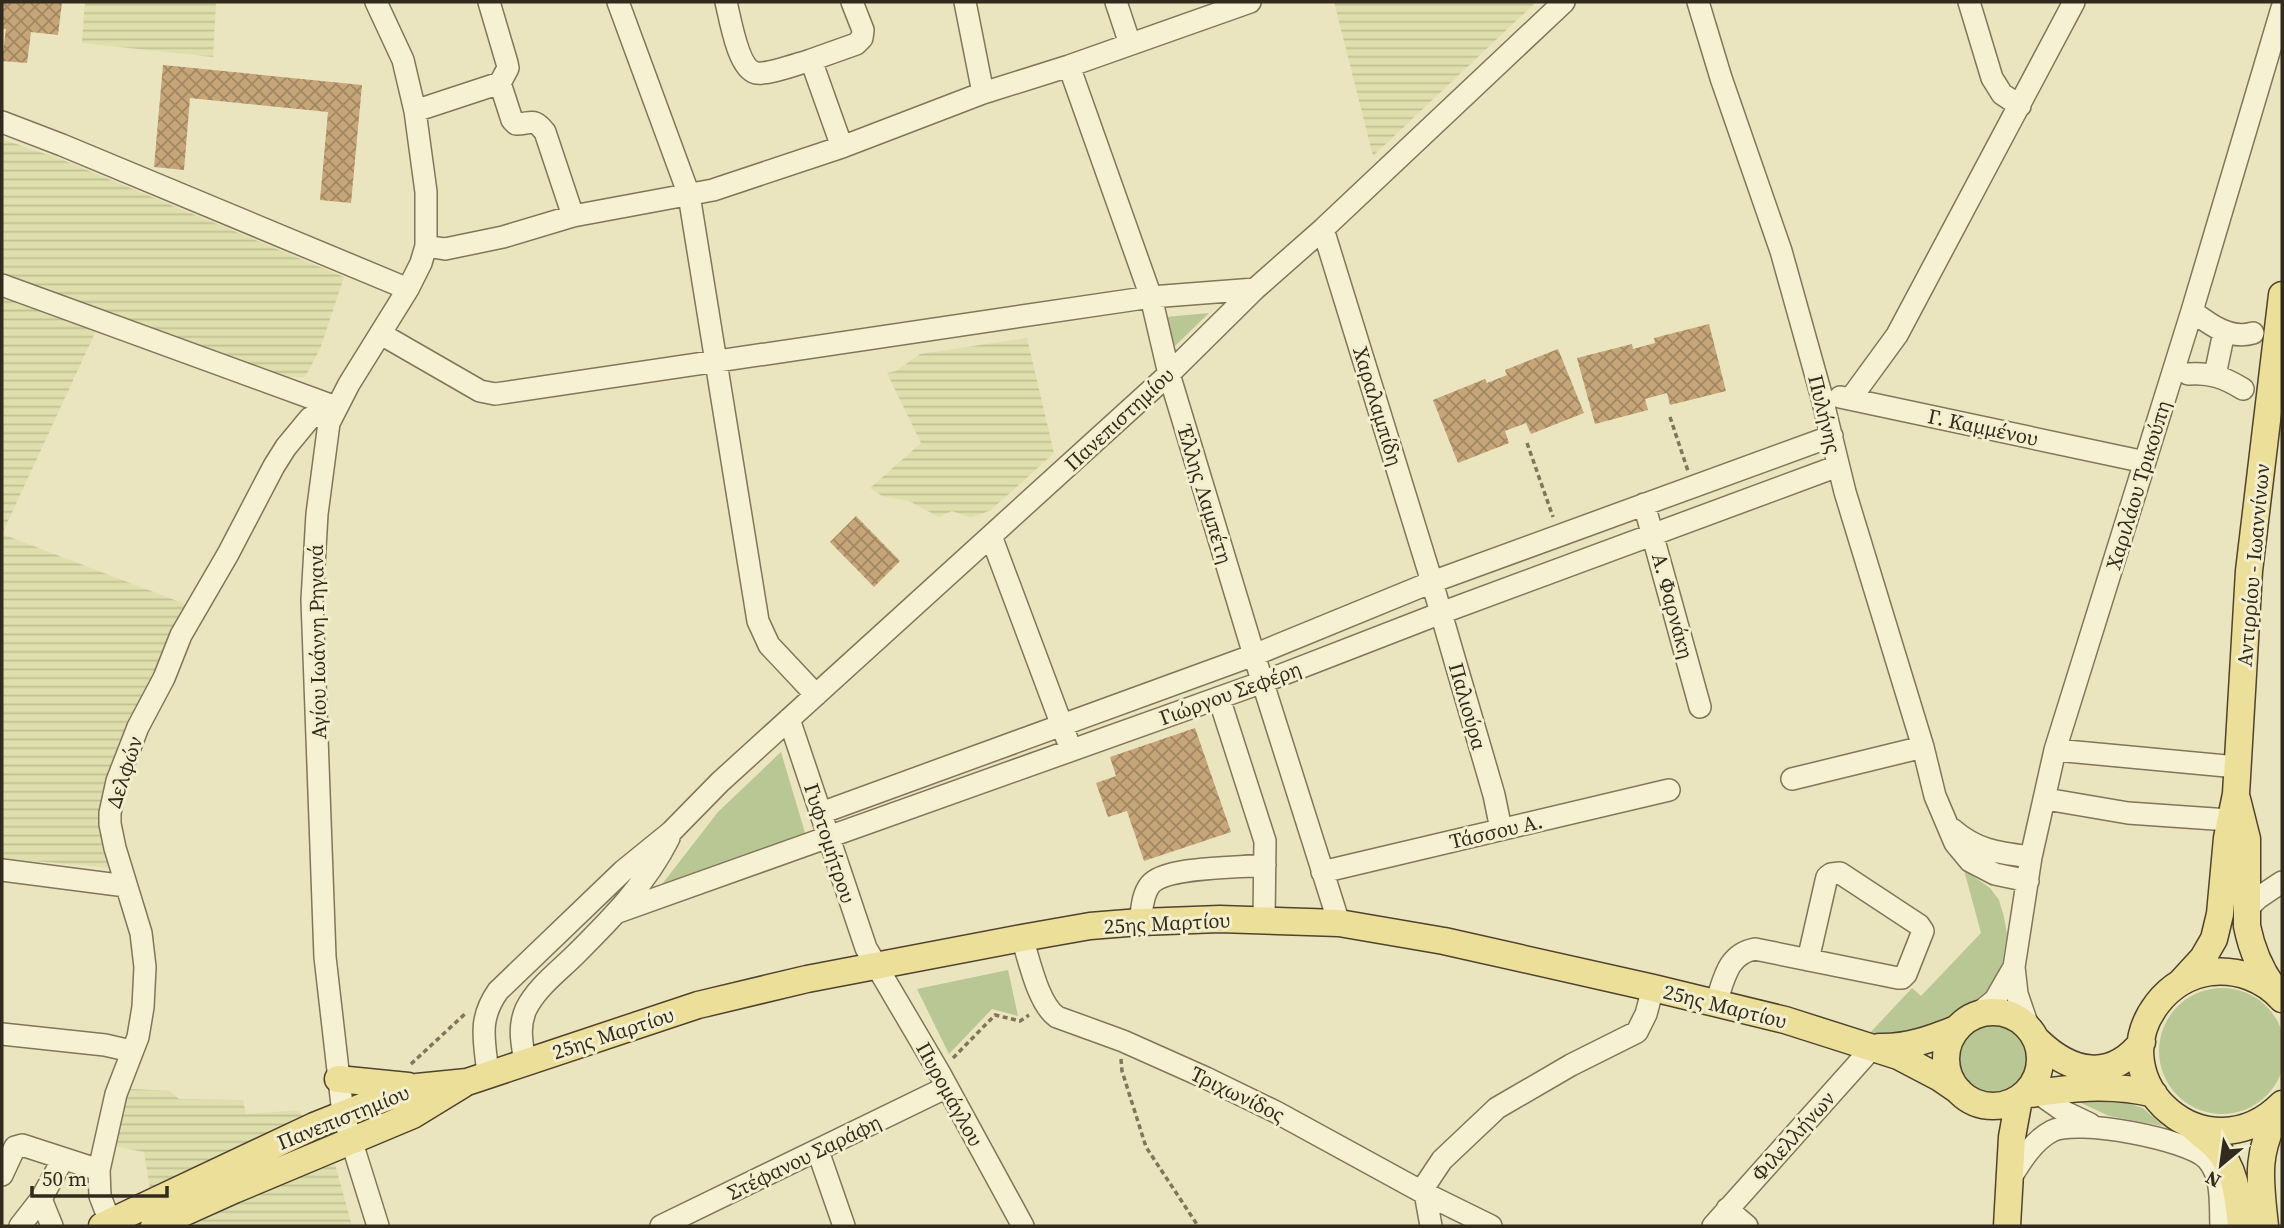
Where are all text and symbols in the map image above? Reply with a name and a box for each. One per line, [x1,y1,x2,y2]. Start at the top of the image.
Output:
street label: Χαραλαμπίδη [1346,343,1410,469]
street label: Πανεπιστημίου [1058,361,1180,477]
street label: Πυλήνης [1801,372,1849,456]
street label: Χαριλάου Τρικούπη [2098,397,2178,573]
street label: Γ. Καμμένου [1925,401,2041,453]
street label: Έλλης Λαμπέτη [1170,420,1240,567]
street label: Αντιρρίου - Ιωαννίνων [2230,462,2276,668]
street label: Αγίου Ιωάννη Ρηγανά [301,544,333,740]
street label: Α. Φαρνάκη [1645,550,1701,662]
street label: Γιώργου Σεφέρη [1155,654,1305,732]
street label: Παλιούρα [1442,659,1494,753]
street label: Δελφών [99,732,149,812]
street label: Γυφτομήτρου [797,779,863,907]
street label: Τάσσου Α. [1447,806,1545,856]
street label: 25ης Μαρτίου [1103,905,1231,941]
street label: 25ης Μαρτίου [1660,977,1790,1035]
street label: 25ης Μαρτίου [548,1000,678,1066]
street label: Πυρομάγλου [909,1037,991,1151]
street label: Τριχωνίδος [1186,1059,1290,1129]
street label: Πανεπιστημίου [273,1077,413,1157]
street label: Φιλελλήνων [1745,1084,1841,1188]
street label: Στέφανου Σαράφη [722,1107,886,1207]
north arrow [2186,1130,2256,1200]
scale bar [32,1154,166,1198]
text: 50 m [42,1164,87,1193]
text: N [2200,1165,2225,1195]

